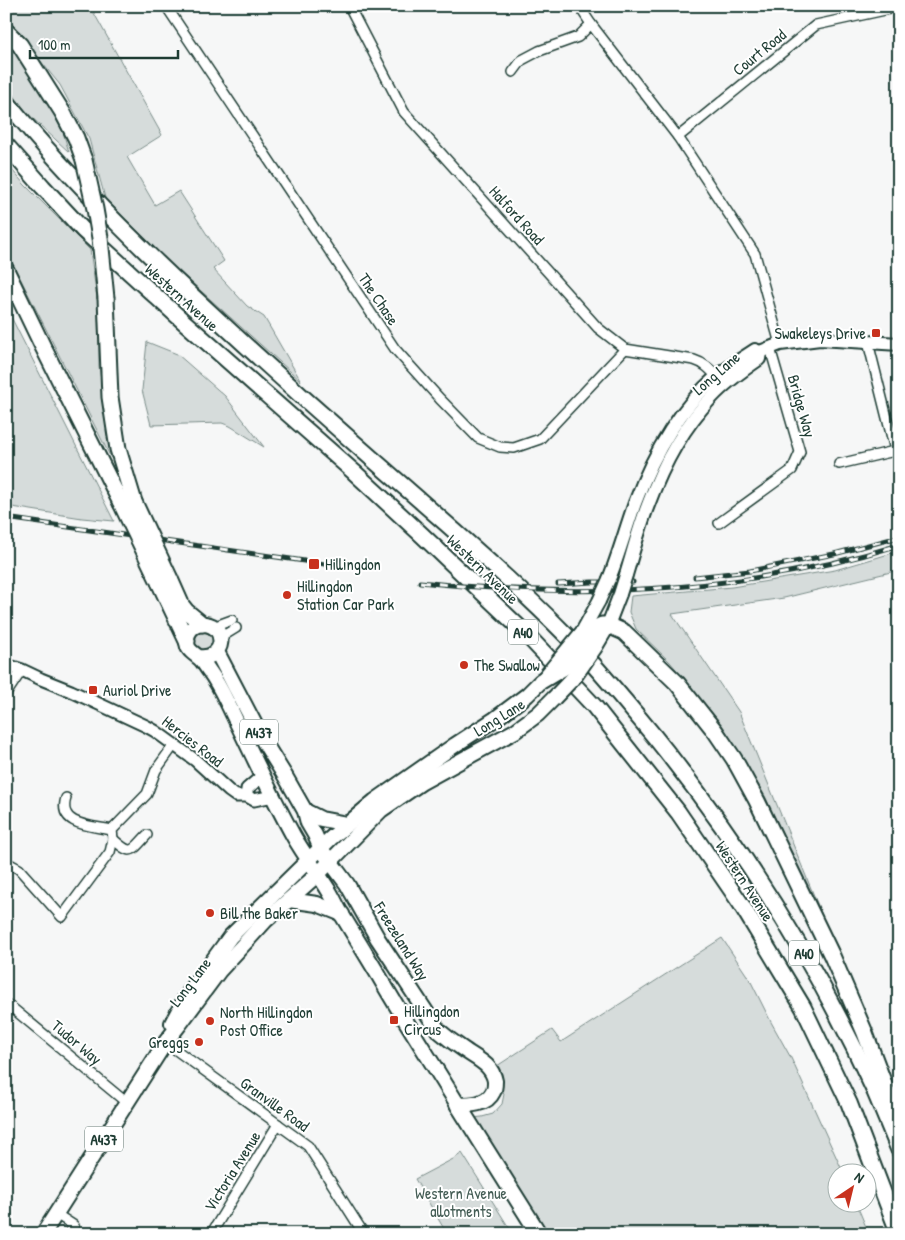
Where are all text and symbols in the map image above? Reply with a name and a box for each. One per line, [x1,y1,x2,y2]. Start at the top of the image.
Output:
street label: Court Road [728,24,790,80]
scale bar [30,28,178,60]
text: 100 m [38,34,71,55]
street label: Halford Road [485,181,549,249]
street label: Western Avenue [140,258,224,336]
street label: The Chase [354,269,405,330]
place label: Swakeleys Drive [775,322,867,344]
marker: Swakeleys Drive [870,327,882,339]
street label: Long Lane [688,346,745,400]
street label: Bridge Way [783,372,821,440]
street label: Western Avenue [442,529,524,609]
place label: Hillingdon [325,553,381,575]
marker: Hillingdon [307,557,321,571]
place label: Hillingdon Station Car Park [297,575,395,615]
marker: Hillingdon Station Car Park [281,589,293,601]
road number: A40 [508,620,538,644]
place label: The Swallow [474,654,540,676]
marker: The Swallow [458,659,470,671]
place label: Auriol Drive [103,679,172,701]
marker: Auriol Drive [87,684,99,696]
street label: Long Lane [469,692,529,741]
street label: Hercies Road [158,710,228,772]
road number: A437 [240,720,278,744]
street label: Western Avenue [711,836,780,926]
street label: Freezeland Way [369,897,435,985]
place label: Bill the Baker [220,902,298,924]
marker: Bill the Baker [204,907,216,919]
road number: A40 [789,940,819,966]
street label: Long Lane [164,952,216,1011]
place label: Hillingdon Circus [404,1000,460,1040]
place label: North Hillingdon Post Office [220,1001,313,1041]
marker: Hillingdon Circus [388,1014,400,1026]
street label: Tudor Way [47,1015,107,1070]
marker: North Hillingdon Post Office [204,1015,216,1027]
place label: Greggs [148,1031,189,1053]
marker: Greggs [193,1036,205,1048]
street label: Granville Road [236,1071,314,1137]
road number: A437 [85,1126,123,1152]
street label: Victoria Avenue [199,1126,266,1215]
north arrow [828,1162,878,1212]
text: N [851,1167,869,1187]
park label: Western Avenue allotments [415,1182,508,1222]

